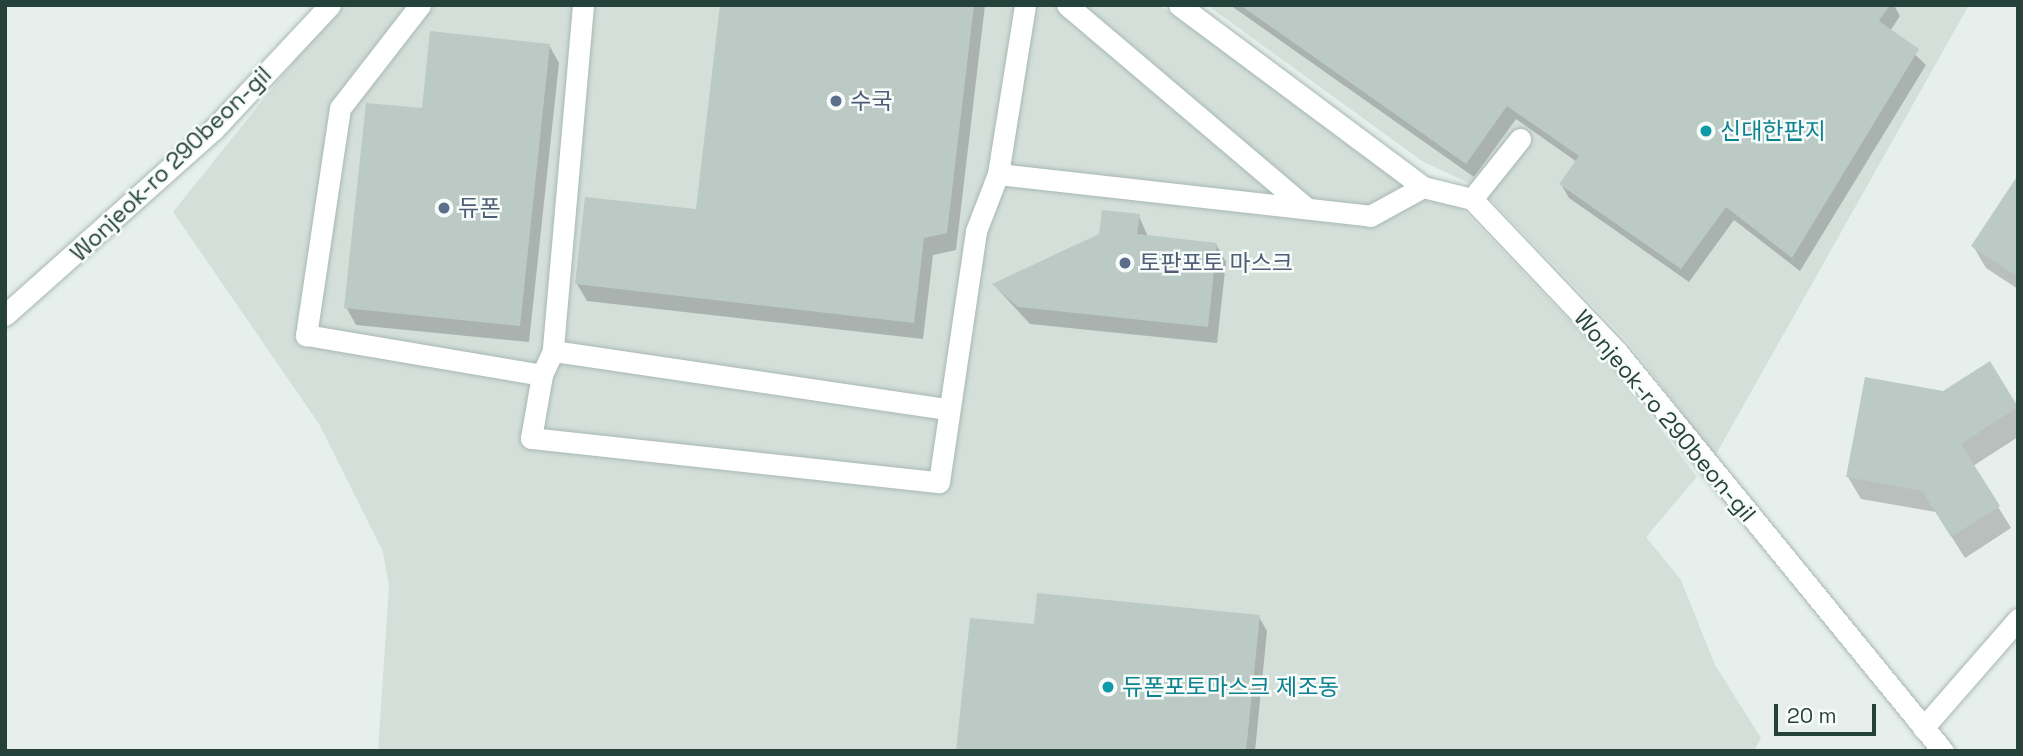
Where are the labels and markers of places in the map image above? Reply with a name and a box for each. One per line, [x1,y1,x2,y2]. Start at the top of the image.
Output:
place label: 수국 [850,87,892,115]
marker: 수국 [828,93,844,109]
place label: 신대한판지 [1720,117,1826,145]
marker: 신대한판지 [1698,123,1714,139]
place label: 듀폰 [458,194,500,222]
marker: 듀폰 [436,200,452,216]
place label: 토판포토 마스크 [1139,249,1293,277]
marker: 토판포토 마스크 [1117,255,1133,271]
place label: 듀폰포토마스크 제조동 [1122,673,1340,701]
marker: 듀폰포토마스크 제조동 [1100,679,1116,695]

